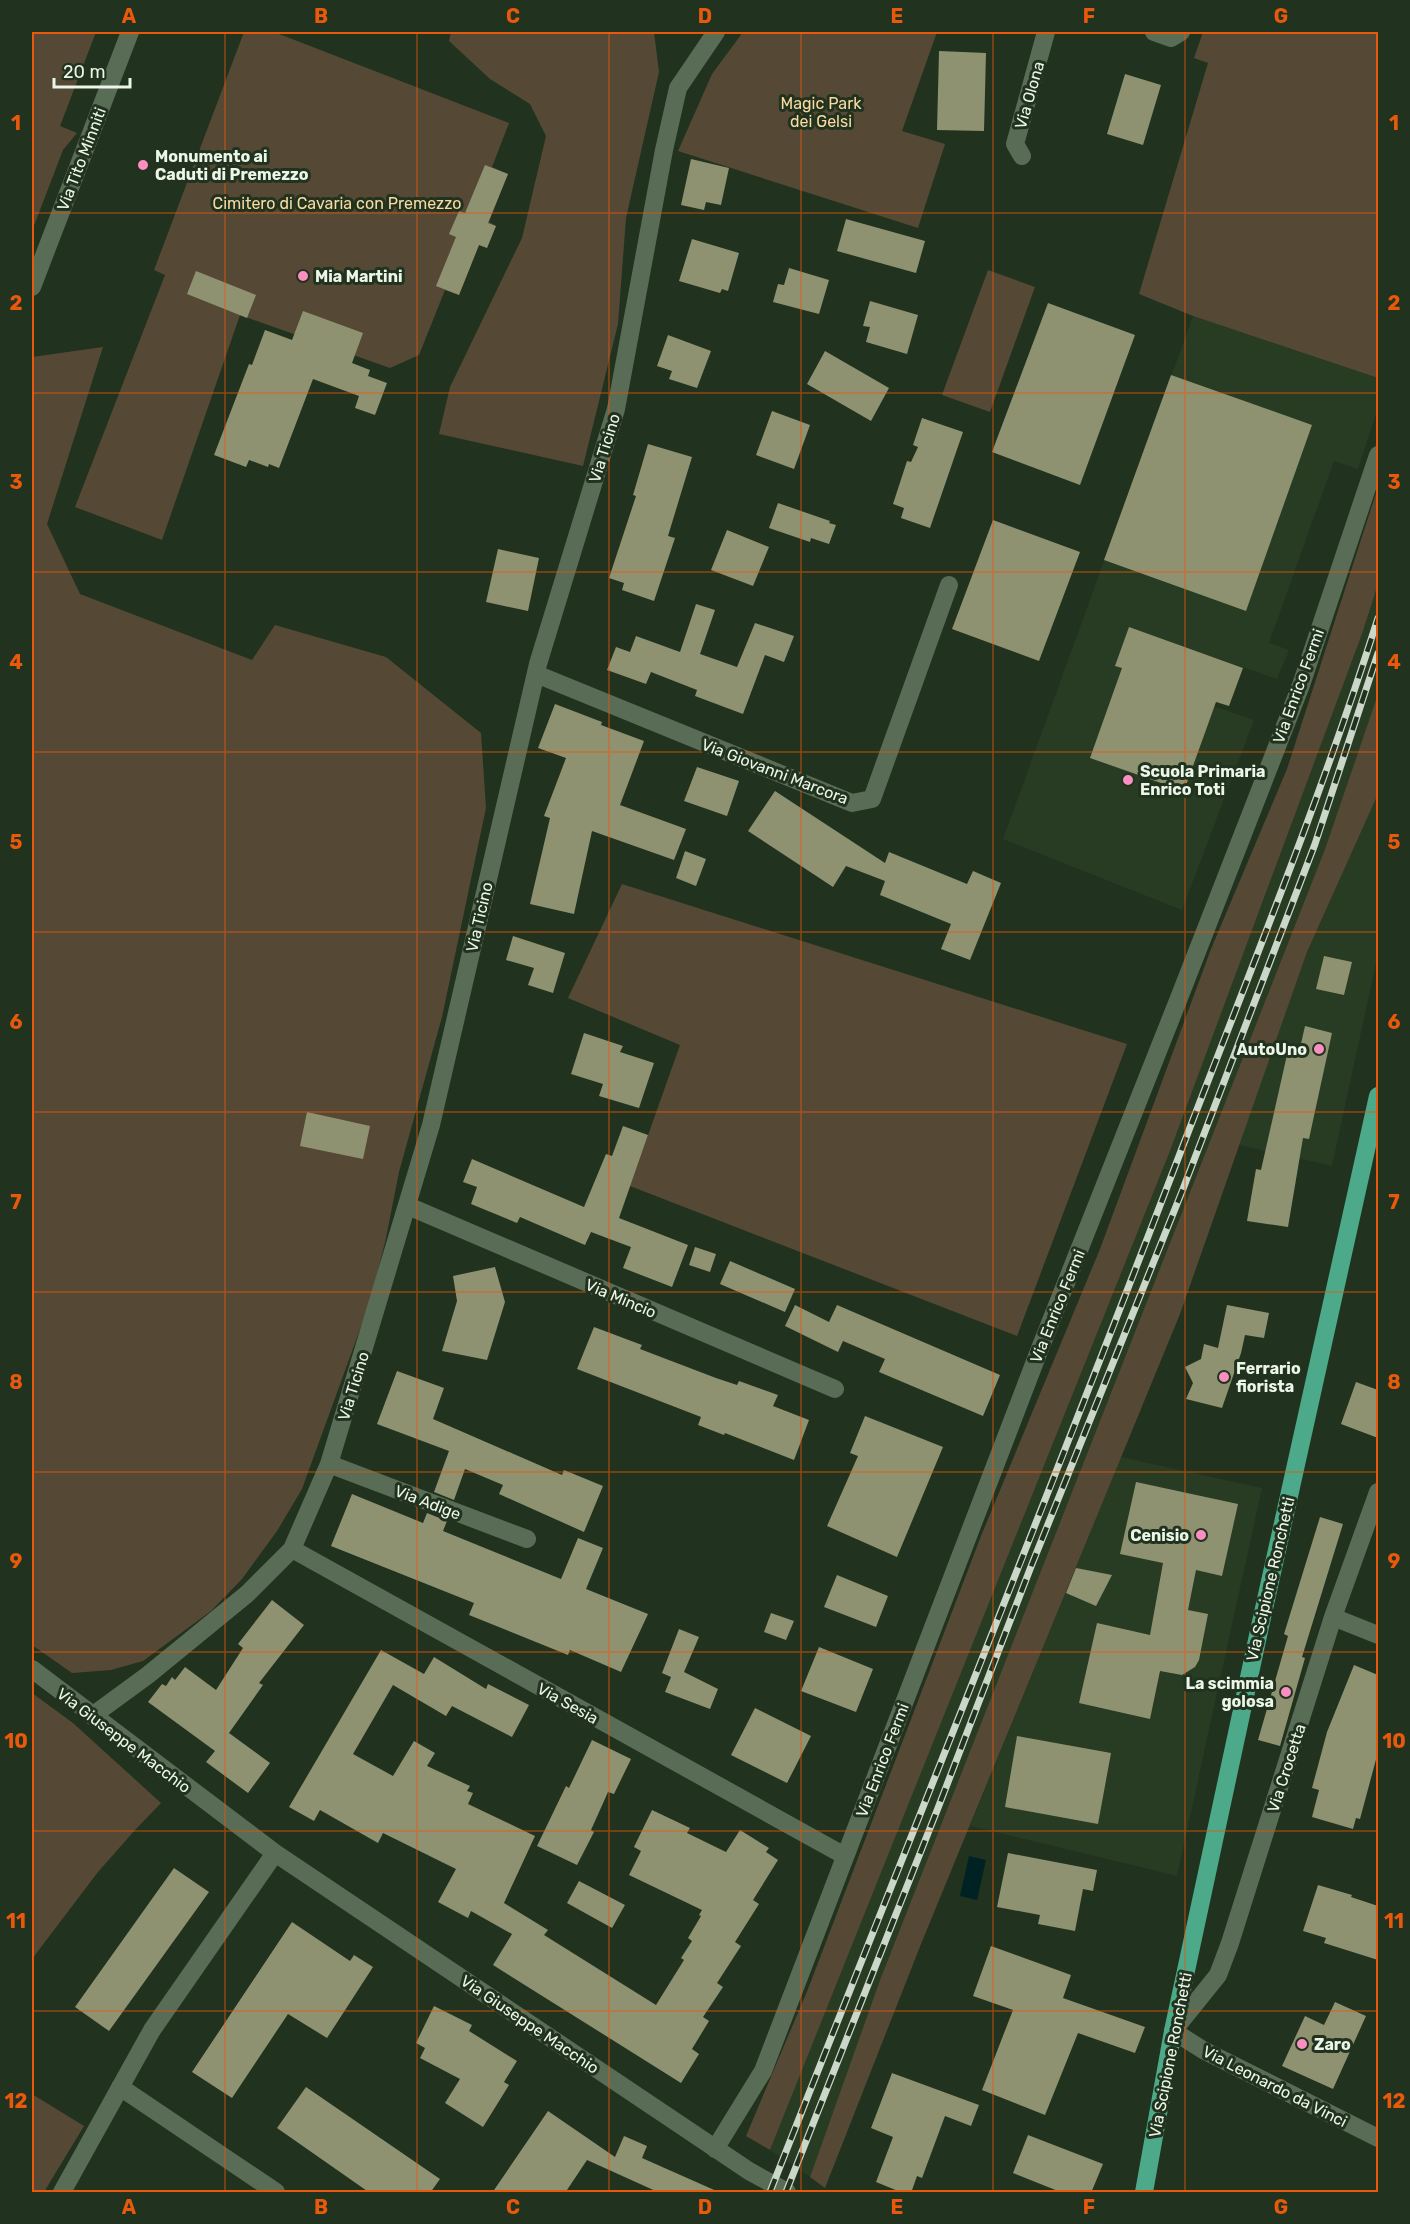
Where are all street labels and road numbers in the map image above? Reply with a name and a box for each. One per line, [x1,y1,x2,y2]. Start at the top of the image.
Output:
street label: Via Olona [1011,59,1048,131]
street label: Via Tito Minniti [53,105,110,214]
street label: Via Ticino [585,411,624,485]
street label: Via Enrico Fermi [1269,626,1328,746]
street label: Via Giovanni Marcora [699,735,851,808]
street label: Via Ticino [462,880,497,954]
street label: Via Enrico Fermi [1026,1247,1089,1366]
street label: Via Mincio [582,1275,659,1322]
street label: Via Ticino [334,1349,373,1423]
street label: Via Adige [392,1481,464,1524]
street label: Via Scipione Ronchetti [1242,1495,1299,1663]
street label: Via Sesia [534,1679,602,1728]
street label: Via Giuseppe Macchio [53,1684,194,1797]
street label: Via Enrico Fermi [852,1700,913,1820]
street label: Via Crocetta [1263,1722,1310,1815]
street label: Via Giuseppe Macchio [457,1971,602,2078]
street label: Via Scipione Ronchetti [1145,1971,1196,2139]
street label: Via Leonardo da Vinci [1199,2042,1350,2131]

